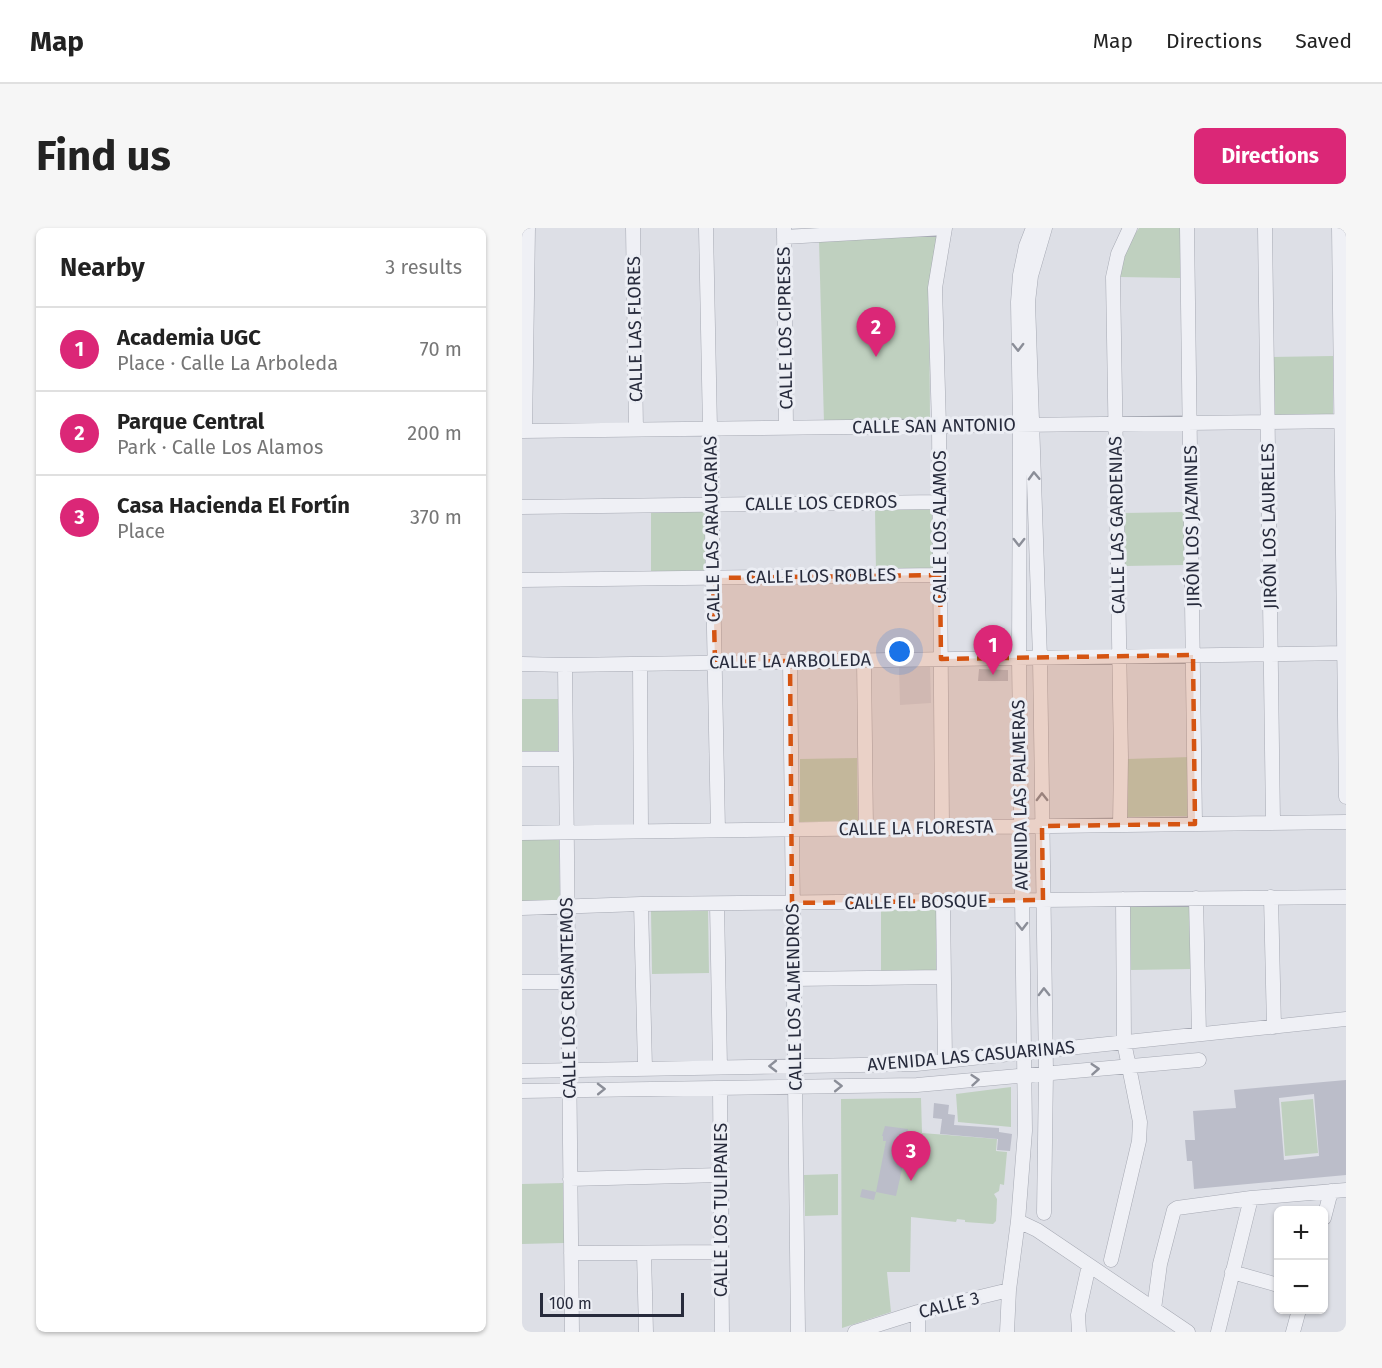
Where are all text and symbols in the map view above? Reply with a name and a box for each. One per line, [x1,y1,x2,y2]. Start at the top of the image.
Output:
text: Map [30,25,84,58]
text: Map [1093,28,1133,54]
text: Directions [1166,28,1262,54]
text: Saved [1295,28,1352,54]
button: Directions [1194,128,1346,184]
text: Find us [36,131,171,181]
street label: CALLE LOS CIPRESES [773,246,797,410]
text: Nearby [60,252,145,283]
text: 3 results [385,255,462,279]
street label: CALLE LAS FLORES [623,256,647,402]
pin: 2 [856,308,896,357]
text: Academia UGC [117,324,261,351]
text: 1 [75,337,84,361]
text: 70 m [420,337,462,361]
one-way arrow [1012,343,1025,352]
text: Place · Calle La Arboleda [117,351,338,375]
text: Parque Central [117,408,264,435]
street label: CALLE SAN ANTONIO [852,414,1016,438]
text: 2 [74,421,85,445]
text: 200 m [407,421,462,445]
text: Park · Calle Los Alamos [117,435,323,459]
street label: CALLE LAS ARAUCARIAS [699,435,725,622]
street label: CALLE LAS GARDENIAS [1104,436,1130,614]
street label: JIRÓN LOS LAURELES [1257,443,1281,609]
street label: JIRÓN LOS JAZMINES [1180,445,1204,607]
street label: CALLE LOS ALAMOS [929,450,951,604]
one-way arrow [1028,471,1041,480]
street label: CALLE LOS CEDROS [745,491,897,515]
text: Casa Hacienda El Fortín [117,492,350,519]
text: 3 [74,505,85,529]
text: 370 m [410,505,462,529]
text: Place [117,519,165,543]
one-way arrow [1013,538,1025,547]
street label: CALLE LOS ROBLES [746,564,897,588]
pin: 1 [974,626,1012,675]
your location [885,637,914,666]
street label: CALLE LA ARBOLEDA [709,649,872,673]
street label: AVENIDA LAS PALMERAS [1007,699,1033,891]
one-way arrow [1036,792,1048,801]
street label: CALLE LA FLORESTA [838,816,994,840]
street label: CALLE EL BOSQUE [844,890,988,914]
street label: CALLE LOS CRISANTEMOS [555,897,581,1099]
street label: CALLE LOS ALMENDROS [781,903,807,1091]
one-way arrow [1016,922,1028,931]
one-way arrow [1038,987,1050,996]
street label: AVENIDA LAS CASUARINAS [866,1036,1076,1076]
one-way arrow [769,1060,778,1072]
one-way arrow [1090,1063,1099,1076]
one-way arrow [971,1074,980,1087]
one-way arrow [834,1080,843,1092]
one-way arrow [597,1083,606,1096]
street label: CALLE LOS TULIPANES [710,1122,732,1297]
pin: 3 [892,1132,930,1181]
map controls [1274,1206,1328,1314]
button: + [1274,1206,1328,1260]
button: − [1274,1260,1328,1314]
street label: CALLE 3 [916,1287,982,1323]
scale bar [540,1290,684,1318]
text: 100 m [549,1294,592,1313]

